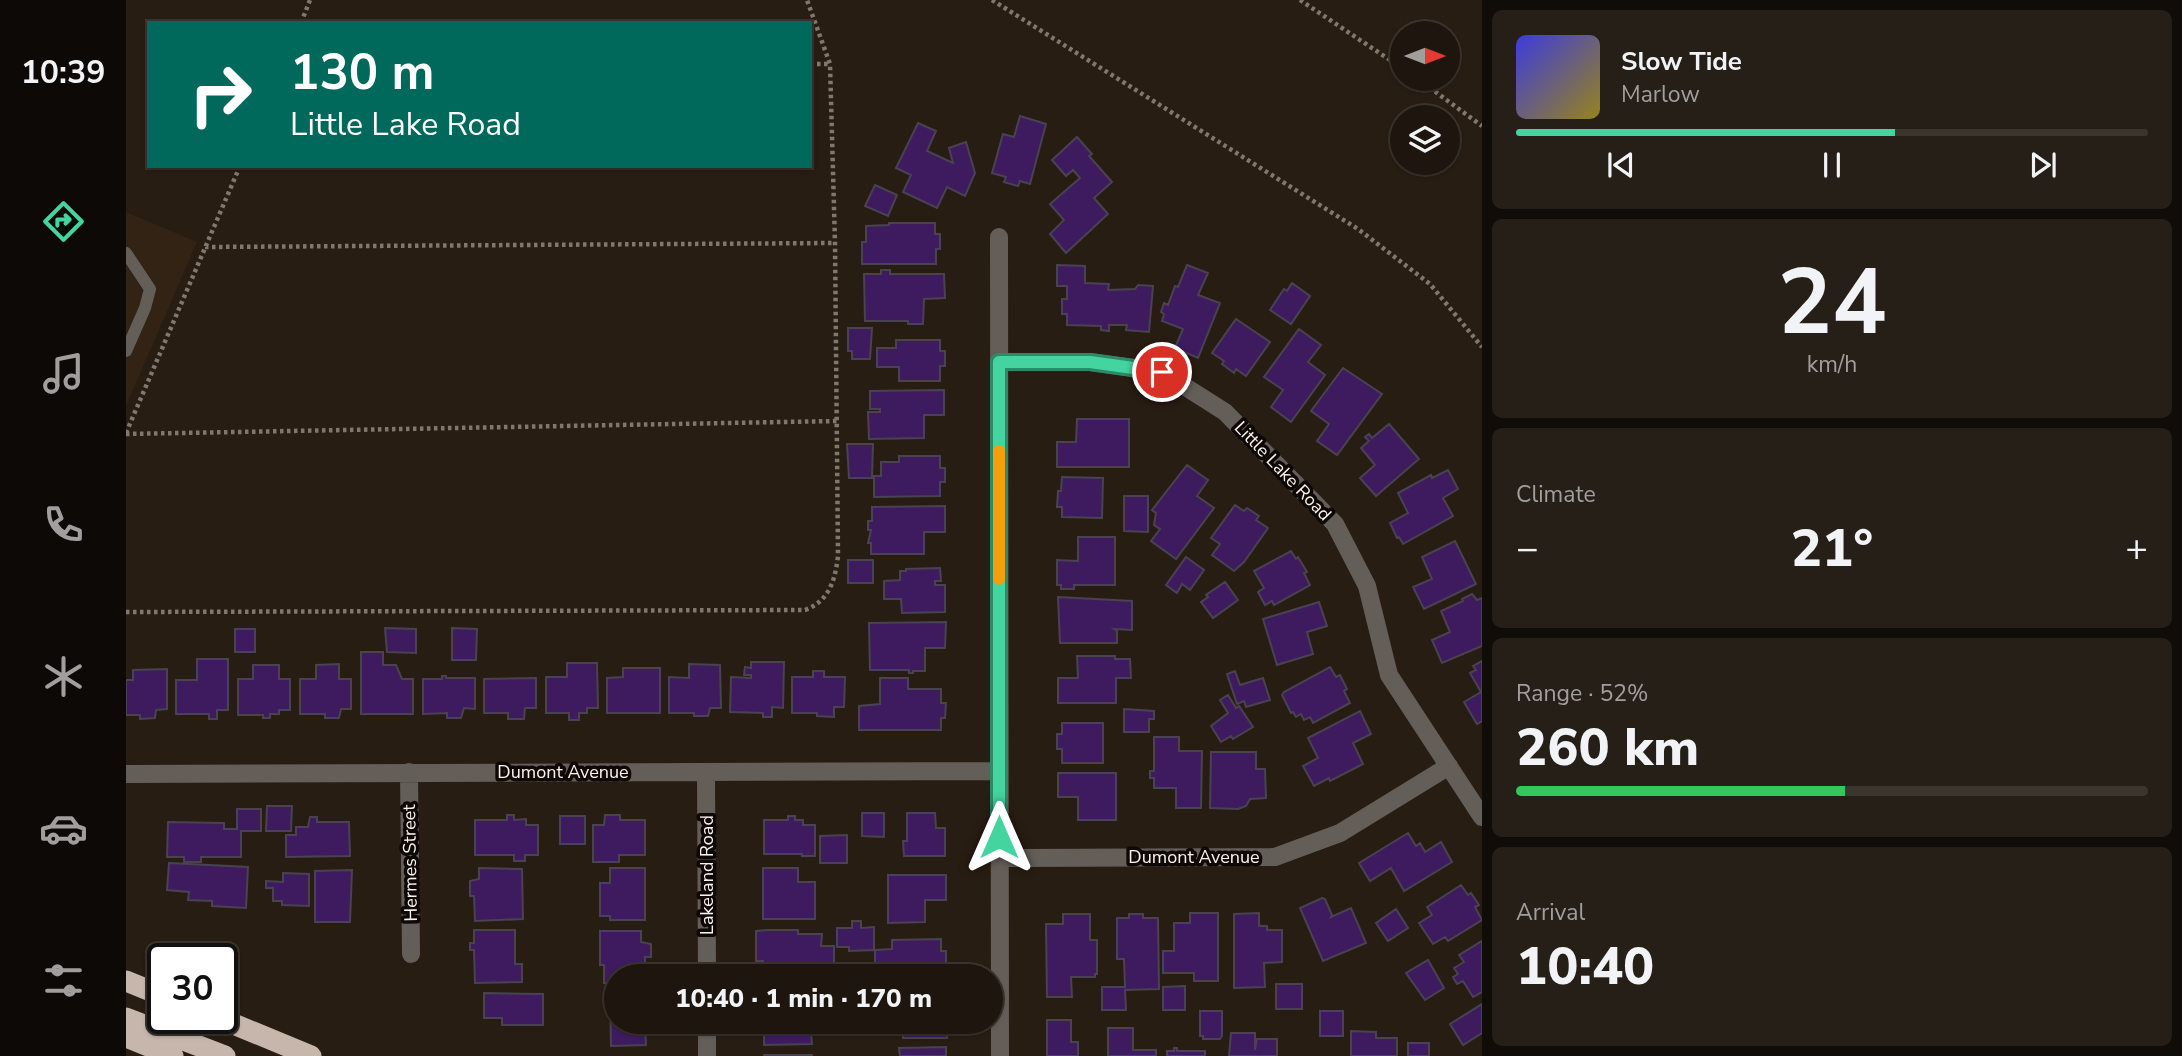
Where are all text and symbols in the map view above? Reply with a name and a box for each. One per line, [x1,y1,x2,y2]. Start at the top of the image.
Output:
north arrow [1390,21,1460,91]
map controls [1390,21,1460,175]
text: 130 m [290,39,434,106]
text: Slow Tide [1621,44,1742,79]
icon: right [175,49,266,140]
text: 10:39 [21,51,105,94]
text: Marlow [1621,79,1700,110]
text: Little Lake Road [290,103,521,146]
button: layers [1390,105,1460,175]
icon: previous [1602,146,1640,184]
icon: pause [1813,146,1851,184]
icon: next [2024,146,2062,184]
icon: directions [39,197,88,246]
text: 24 [1777,241,1887,365]
pin [1132,342,1192,402]
icon: music [39,349,88,398]
text: km/h [1807,349,1857,380]
icon: arrive [1143,353,1181,391]
street label: Little Lake Road [1229,416,1337,526]
text: Climate [1516,479,1596,510]
icon: phone [39,500,88,549]
text: 21° [1791,513,1873,584]
text: − [1516,523,1539,574]
text: + [2125,523,2148,574]
icon: climate [39,652,88,701]
text: Range · 52% [1516,678,1648,709]
text: 260 km [1516,712,1699,783]
street label: Dumont Avenue [497,760,629,784]
position arrow [962,800,1036,874]
icon: car [39,804,88,853]
street label: Hermes Street [397,804,423,922]
street label: Lakeland Road [695,815,719,935]
street label: Dumont Avenue [1128,845,1260,869]
text: Arrival [1516,897,1585,928]
text: 10:40 [1516,931,1654,1002]
speed limit sign: 30 [147,943,238,1034]
icon: filters [39,956,88,1005]
text: 10:40 · 1 min · 170 m [675,981,932,1016]

